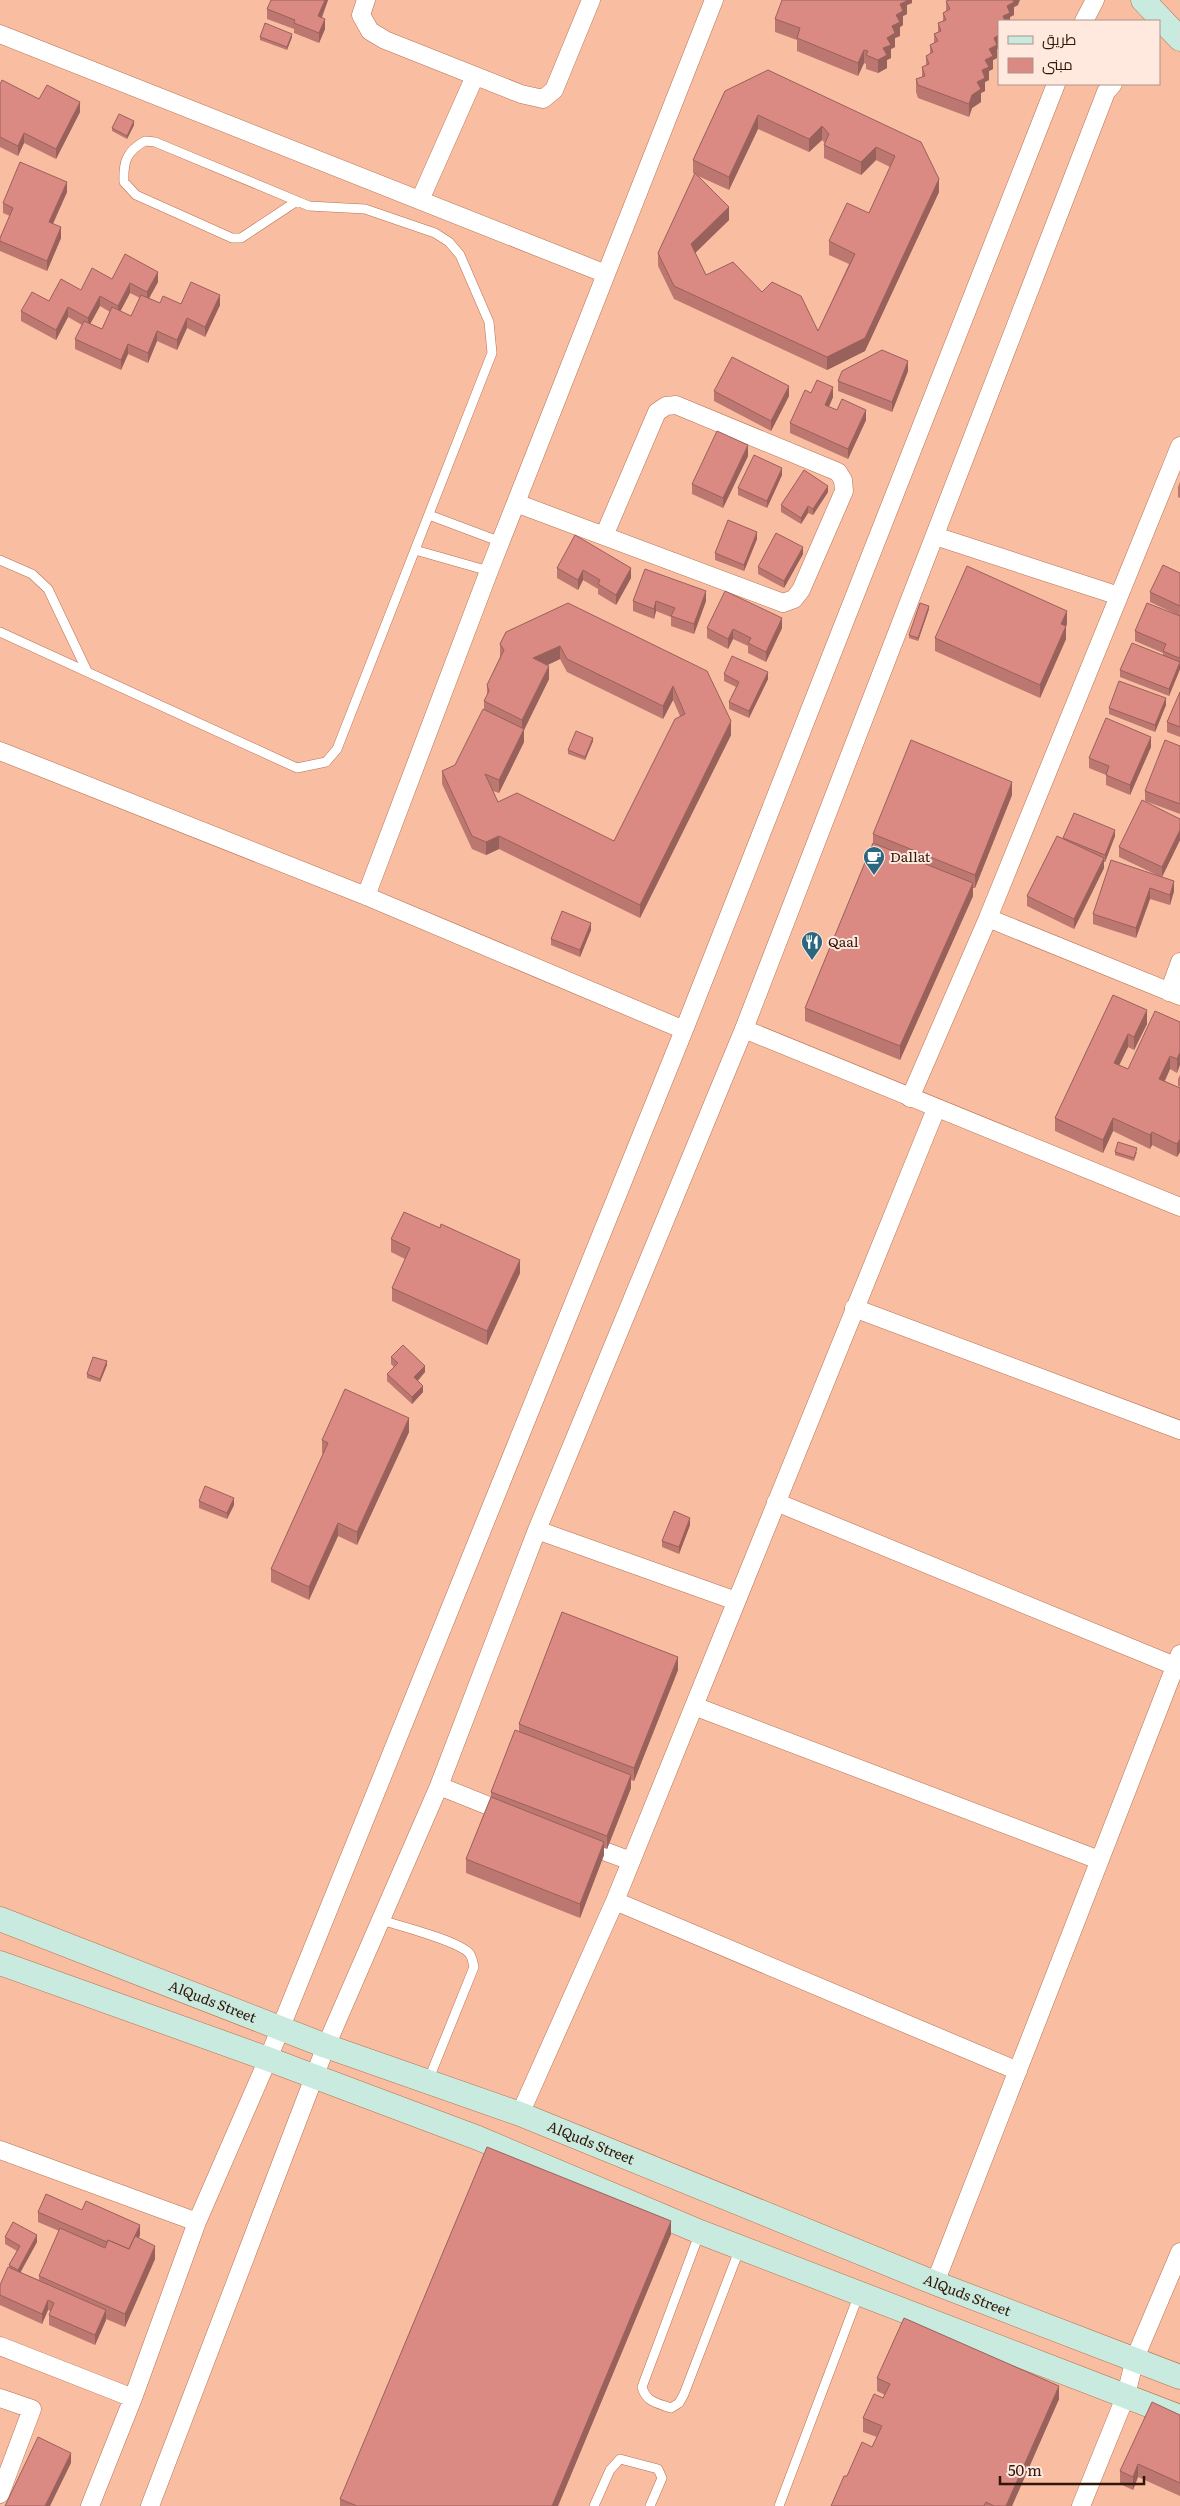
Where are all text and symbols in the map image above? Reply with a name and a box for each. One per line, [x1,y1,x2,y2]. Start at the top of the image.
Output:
legend [998,20,1160,85]
text: طريق [1042,27,1076,50]
text: مبنى [1042,52,1073,75]
cafe icon: Dallat [862,845,886,876]
place label: Dallat [890,846,931,866]
restaurant icon: Qaal [800,930,824,961]
place label: Qaal [828,931,859,951]
street label: AlQuds Street [166,1975,260,2027]
street label: AlQuds Street [545,2115,638,2169]
street label: AlQuds Street [921,2268,1015,2320]
scale bar [1000,2454,1144,2486]
text: 50 m [1008,2458,1042,2481]

